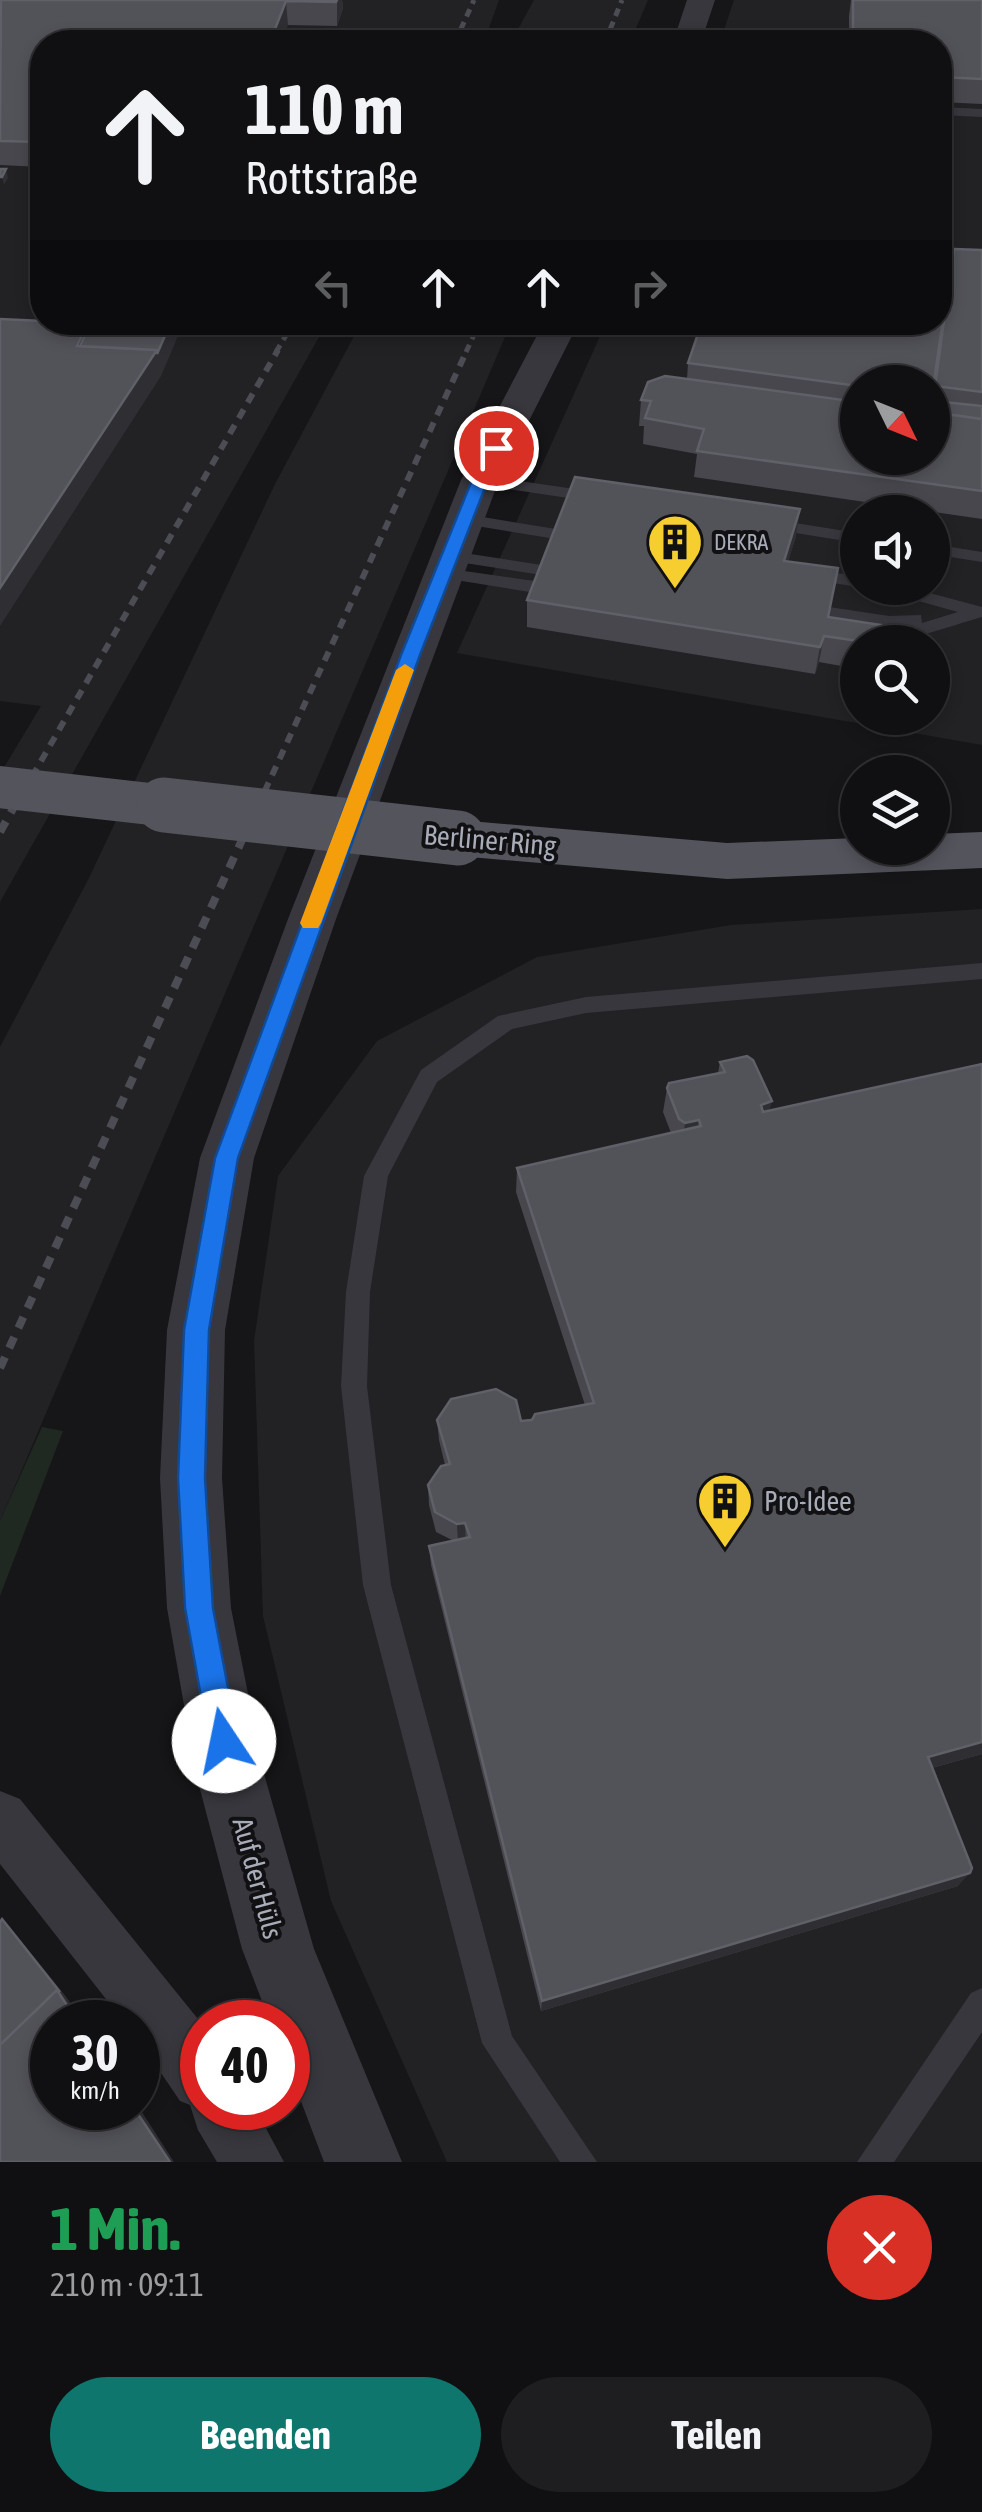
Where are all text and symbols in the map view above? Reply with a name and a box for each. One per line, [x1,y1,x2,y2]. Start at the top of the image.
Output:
text: 110 m [245,69,404,149]
icon: ahead [80,70,210,200]
text: Rottstraße [245,152,418,204]
icon: left [306,260,361,315]
icon: ahead [411,260,466,315]
icon: ahead [516,260,571,315]
icon: right [621,260,676,315]
north arrow [840,365,950,475]
map controls [840,365,950,865]
pin [454,406,539,491]
icon: arrive [469,421,524,476]
button: sound [840,495,950,605]
building icon: DEKRA [645,512,705,591]
place label: DEKRA [714,529,768,555]
button: search [840,625,950,735]
button: layers [840,755,950,865]
street label: Berliner Ring [423,818,557,862]
building icon: Pro-Idee [695,1471,755,1550]
place label: Pro-Idee [764,1485,852,1517]
position arrow [172,1689,276,1793]
street label: Auf der Hüls [226,1814,290,1942]
speed limit sign: 40 [180,2000,310,2130]
text: 30 [71,2024,118,2082]
text: km/h [70,2076,120,2104]
text: 1 Min. [50,2194,180,2263]
button: close [827,2195,932,2300]
text: 210 m · 09:11 [50,2266,204,2303]
button: Beenden [50,2377,481,2492]
button: Teilen [501,2377,932,2492]

